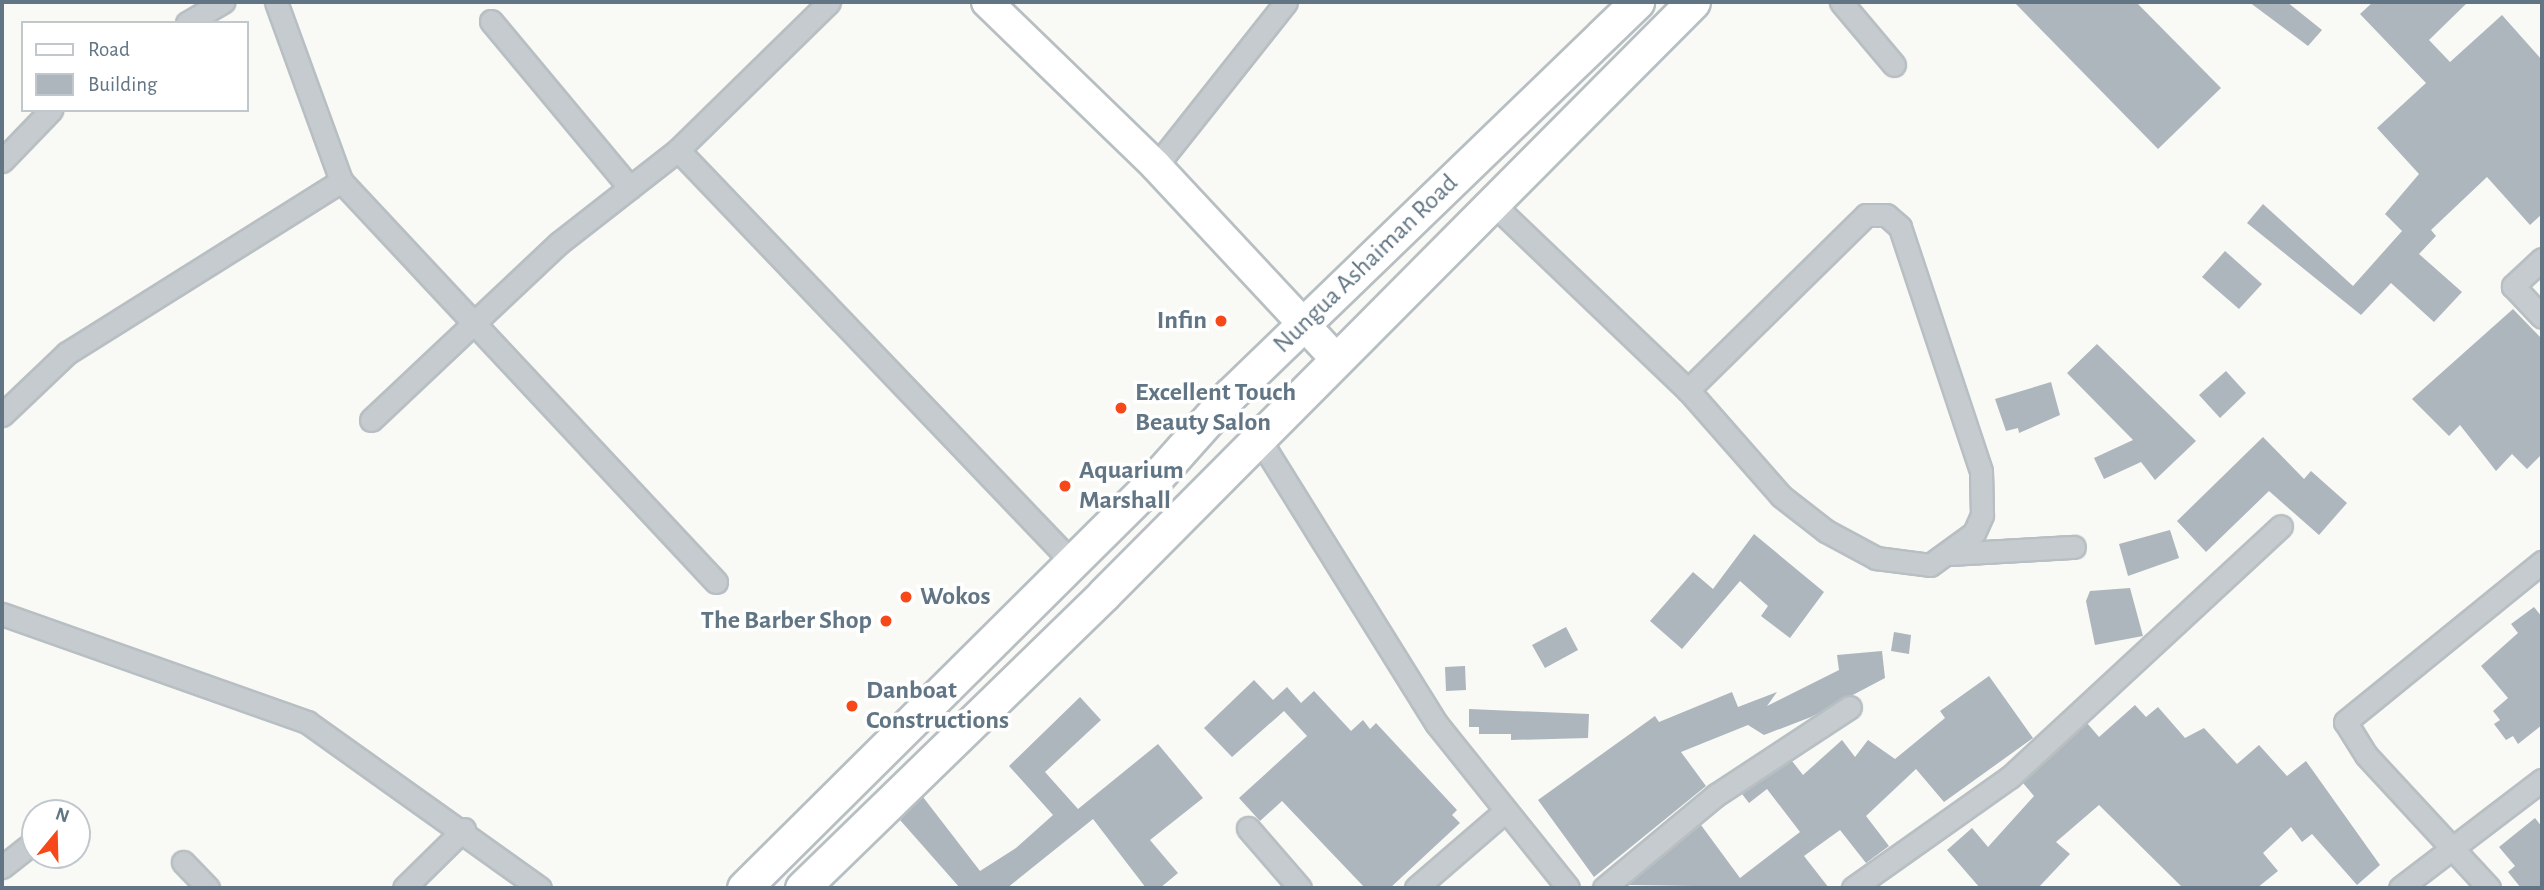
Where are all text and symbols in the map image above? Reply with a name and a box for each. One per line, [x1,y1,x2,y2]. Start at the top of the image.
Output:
legend [21,21,248,112]
text: Road [88,39,130,60]
text: Building [88,74,157,95]
street label: Nungua Ashaiman Road [1267,168,1465,360]
place label: Infin [1157,305,1207,337]
marker: Infin [1213,313,1229,329]
place label: Excellent Touch Beauty Salon [1135,377,1296,438]
marker: Excellent Touch Beauty Salon [1113,400,1129,416]
place label: Aquarium Marshall [1079,455,1184,516]
marker: Aquarium Marshall [1057,478,1073,494]
place label: Wokos [920,581,990,613]
marker: Wokos [898,589,914,605]
place label: The Barber Shop [701,605,872,637]
marker: The Barber Shop [878,613,894,629]
place label: Danboat Constructions [866,675,1009,736]
marker: Danboat Constructions [844,698,860,714]
north arrow [21,799,91,869]
text: N [53,804,72,827]

